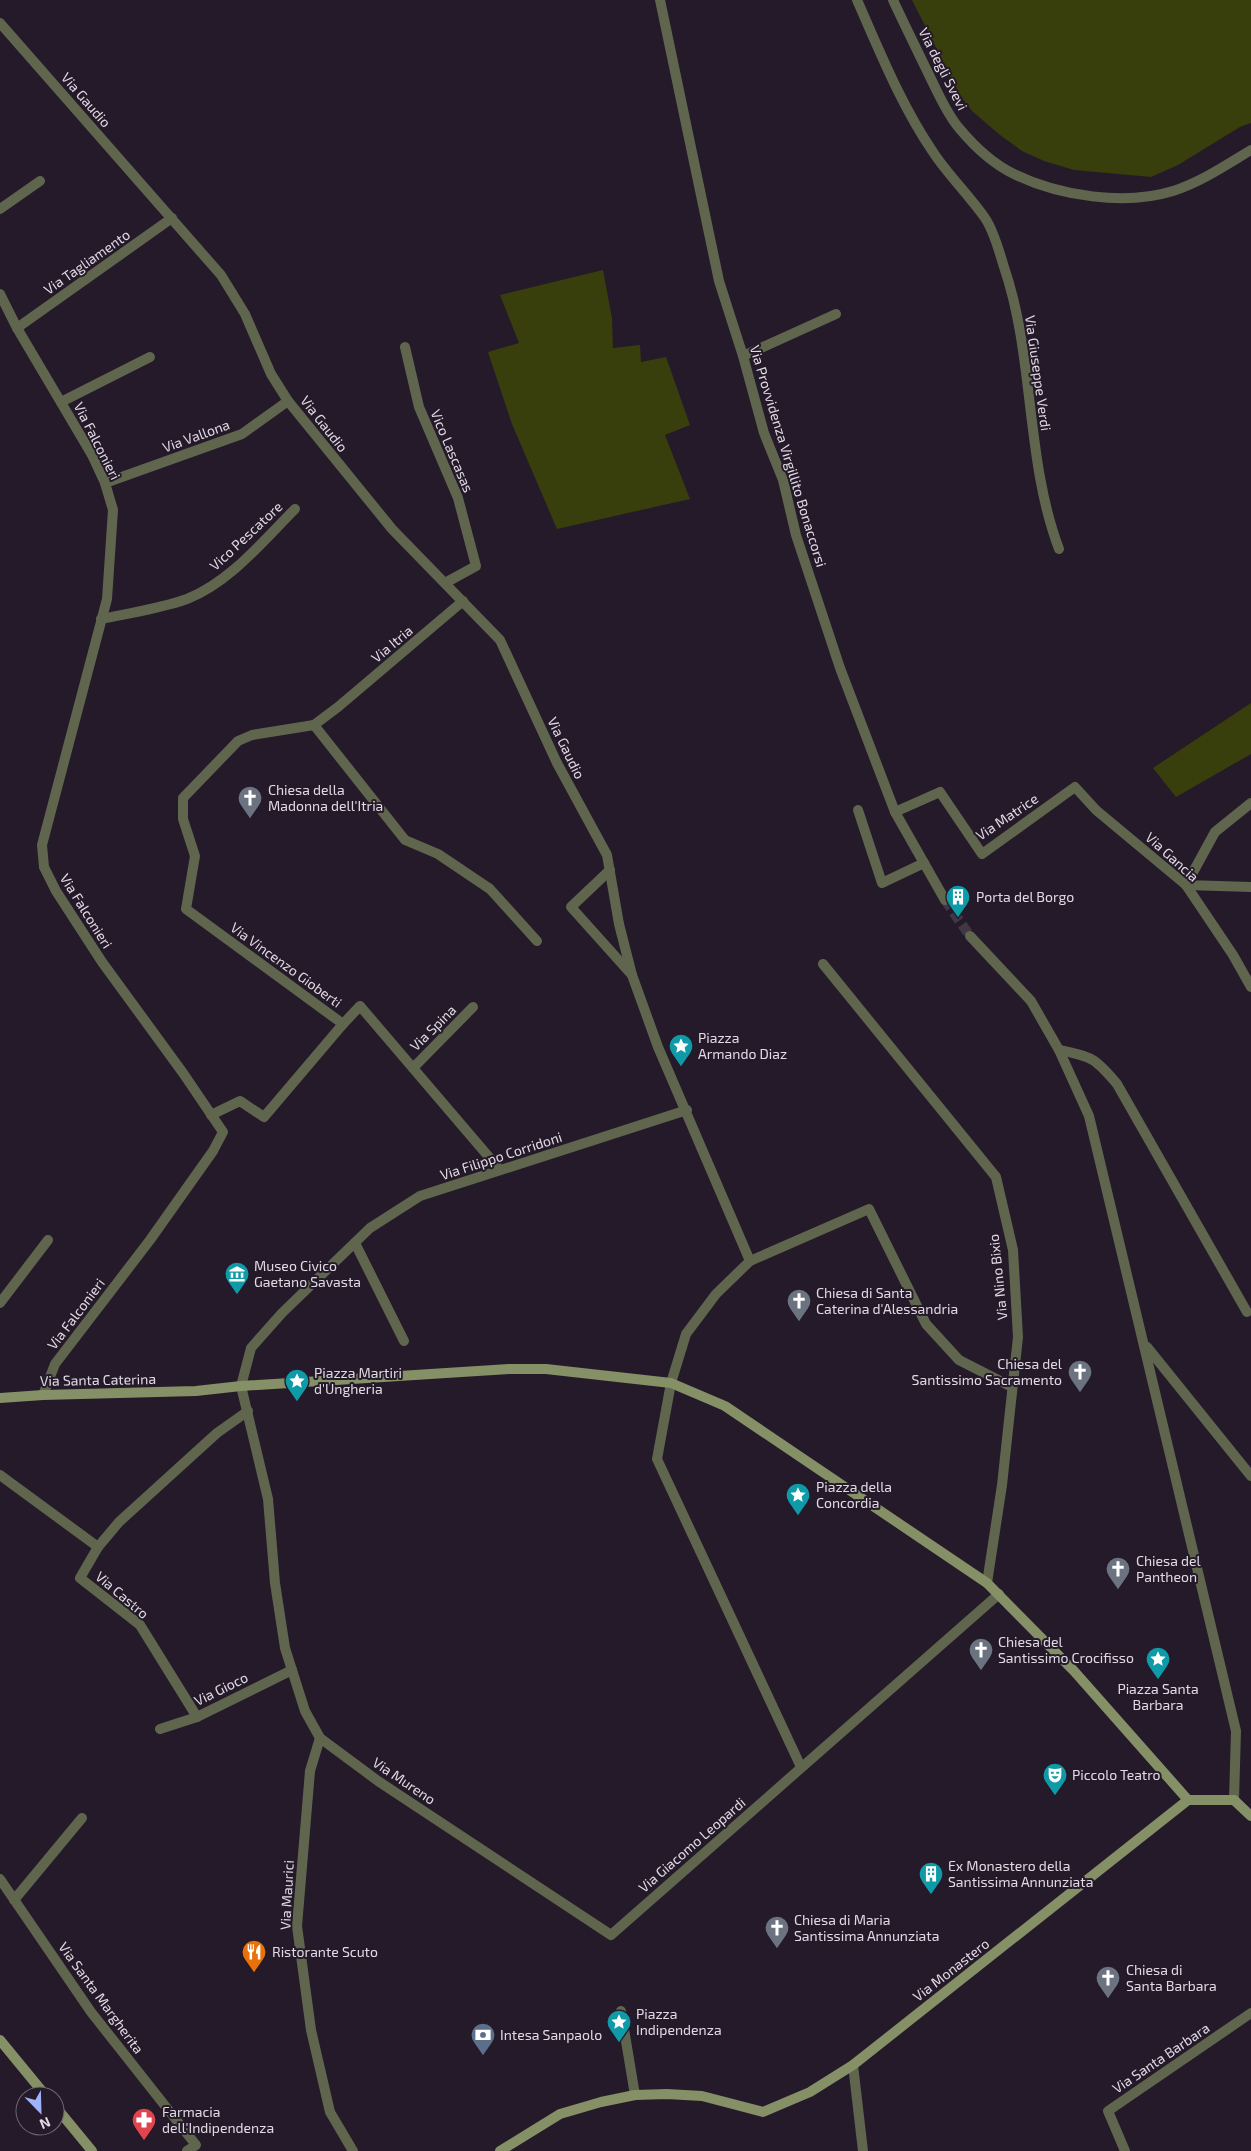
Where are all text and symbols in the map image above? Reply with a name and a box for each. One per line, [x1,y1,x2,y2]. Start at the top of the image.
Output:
street label: Via degli Svevi [915,25,972,113]
street label: Via Gaudio [58,69,115,130]
street label: Via Tagliamento [40,226,133,298]
street label: Via Giuseppe Verdi [1022,314,1055,432]
street label: Via Provvidenza Virgillito Bonaccorsi [747,343,830,569]
street label: Via Gaudio [297,392,352,455]
street label: Via Falconieri [71,399,124,482]
street label: Vico Lascasas [427,407,478,495]
street label: Via Vallona [160,416,232,456]
street label: Vico Pescatore [206,498,286,574]
street label: Via Itria [368,621,416,666]
street label: Via Gaudio [544,714,589,782]
place label: Chiesa della Madonna dell'Itria [268,781,383,814]
church icon: Chiesa della Madonna dell'Itria [237,785,263,819]
street label: Via Matrice [972,790,1041,844]
street label: Via Gancia [1142,828,1202,885]
street label: Via Falconieri [57,870,116,951]
building icon: Porta del Borgo [945,884,971,918]
place label: Porta del Borgo [976,888,1074,905]
street label: Via Vincenzo Gioberti [227,919,345,1011]
street label: Via Spina [406,1001,459,1054]
place label: Piazza Armando Diaz [698,1029,787,1062]
place icon: Piazza Armando Diaz [668,1033,694,1067]
street label: Via Filippo Corridoni [438,1128,564,1183]
street label: Via Nino Bixio [985,1233,1010,1321]
place label: Museo Civico Gaetano Savasta [254,1257,361,1290]
museum icon: Museo Civico Gaetano Savasta [224,1261,250,1295]
street label: Via Falconieri [43,1275,108,1353]
place label: Chiesa di Santa Caterina d'Alessandria [816,1284,958,1317]
church icon: Chiesa di Santa Caterina d'Alessandria [786,1288,812,1322]
place label: Chiesa del Santissimo Sacramento [912,1355,1063,1388]
church icon: Chiesa del Santissimo Sacramento [1067,1359,1093,1393]
place label: Piazza Martiri d'Ungheria [314,1364,402,1397]
place icon: Piazza Martiri d'Ungheria [284,1368,310,1402]
street label: Via Santa Caterina [40,1370,156,1389]
place label: Piazza della Concordia [816,1478,892,1511]
place icon: Piazza della Concordia [785,1482,811,1516]
place label: Chiesa del Pantheon [1136,1552,1202,1585]
church icon: Chiesa del Pantheon [1105,1556,1131,1590]
street label: Via Castro [92,1567,152,1622]
place label: Chiesa del Santissimo Crocifisso [998,1633,1134,1666]
church icon: Chiesa del Santissimo Crocifisso [968,1637,994,1671]
place icon: Piazza Santa Barbara [1145,1646,1171,1680]
street label: Via Gioco [191,1668,250,1709]
place label: Piazza Santa Barbara [1117,1680,1199,1713]
street label: Via Mureno [370,1753,439,1808]
theatre icon: Piccolo Teatro [1042,1762,1068,1796]
place label: Piccolo Teatro [1072,1766,1161,1783]
street label: Via Giacomo Leopardi [635,1794,749,1896]
place label: Ex Monastero della Santissima Annunziata [948,1857,1093,1890]
street label: Via Maurici [276,1859,297,1930]
building icon: Ex Monastero della Santissima Annunziata [918,1861,944,1895]
place label: Chiesa di Maria Santissima Annunziata [794,1911,939,1944]
church icon: Chiesa di Maria Santissima Annunziata [764,1915,790,1949]
street label: Via Monastero [909,1934,992,2005]
street label: Via Santa Margherita [55,1939,148,2057]
restaurant icon: Ristorante Scuto [241,1939,267,1973]
place label: Ristorante Scuto [272,1943,378,1960]
place label: Chiesa di Santa Barbara [1126,1961,1217,1994]
church icon: Chiesa di Santa Barbara [1095,1965,1121,1999]
place label: Piazza Indipendenza [636,2005,722,2038]
place icon: Piazza Indipendenza [606,2009,632,2043]
street label: Via Santa Barbara [1109,2019,1213,2096]
bank icon: Intesa Sanpaolo [470,2022,496,2056]
place label: Intesa Sanpaolo [500,2026,602,2043]
north arrow [15,2086,65,2136]
place label: Farmacia dell'Indipendenza [162,2103,274,2136]
pharmacy icon: Farmacia dell'Indipendenza [131,2107,157,2141]
text: N [37,2114,53,2133]

